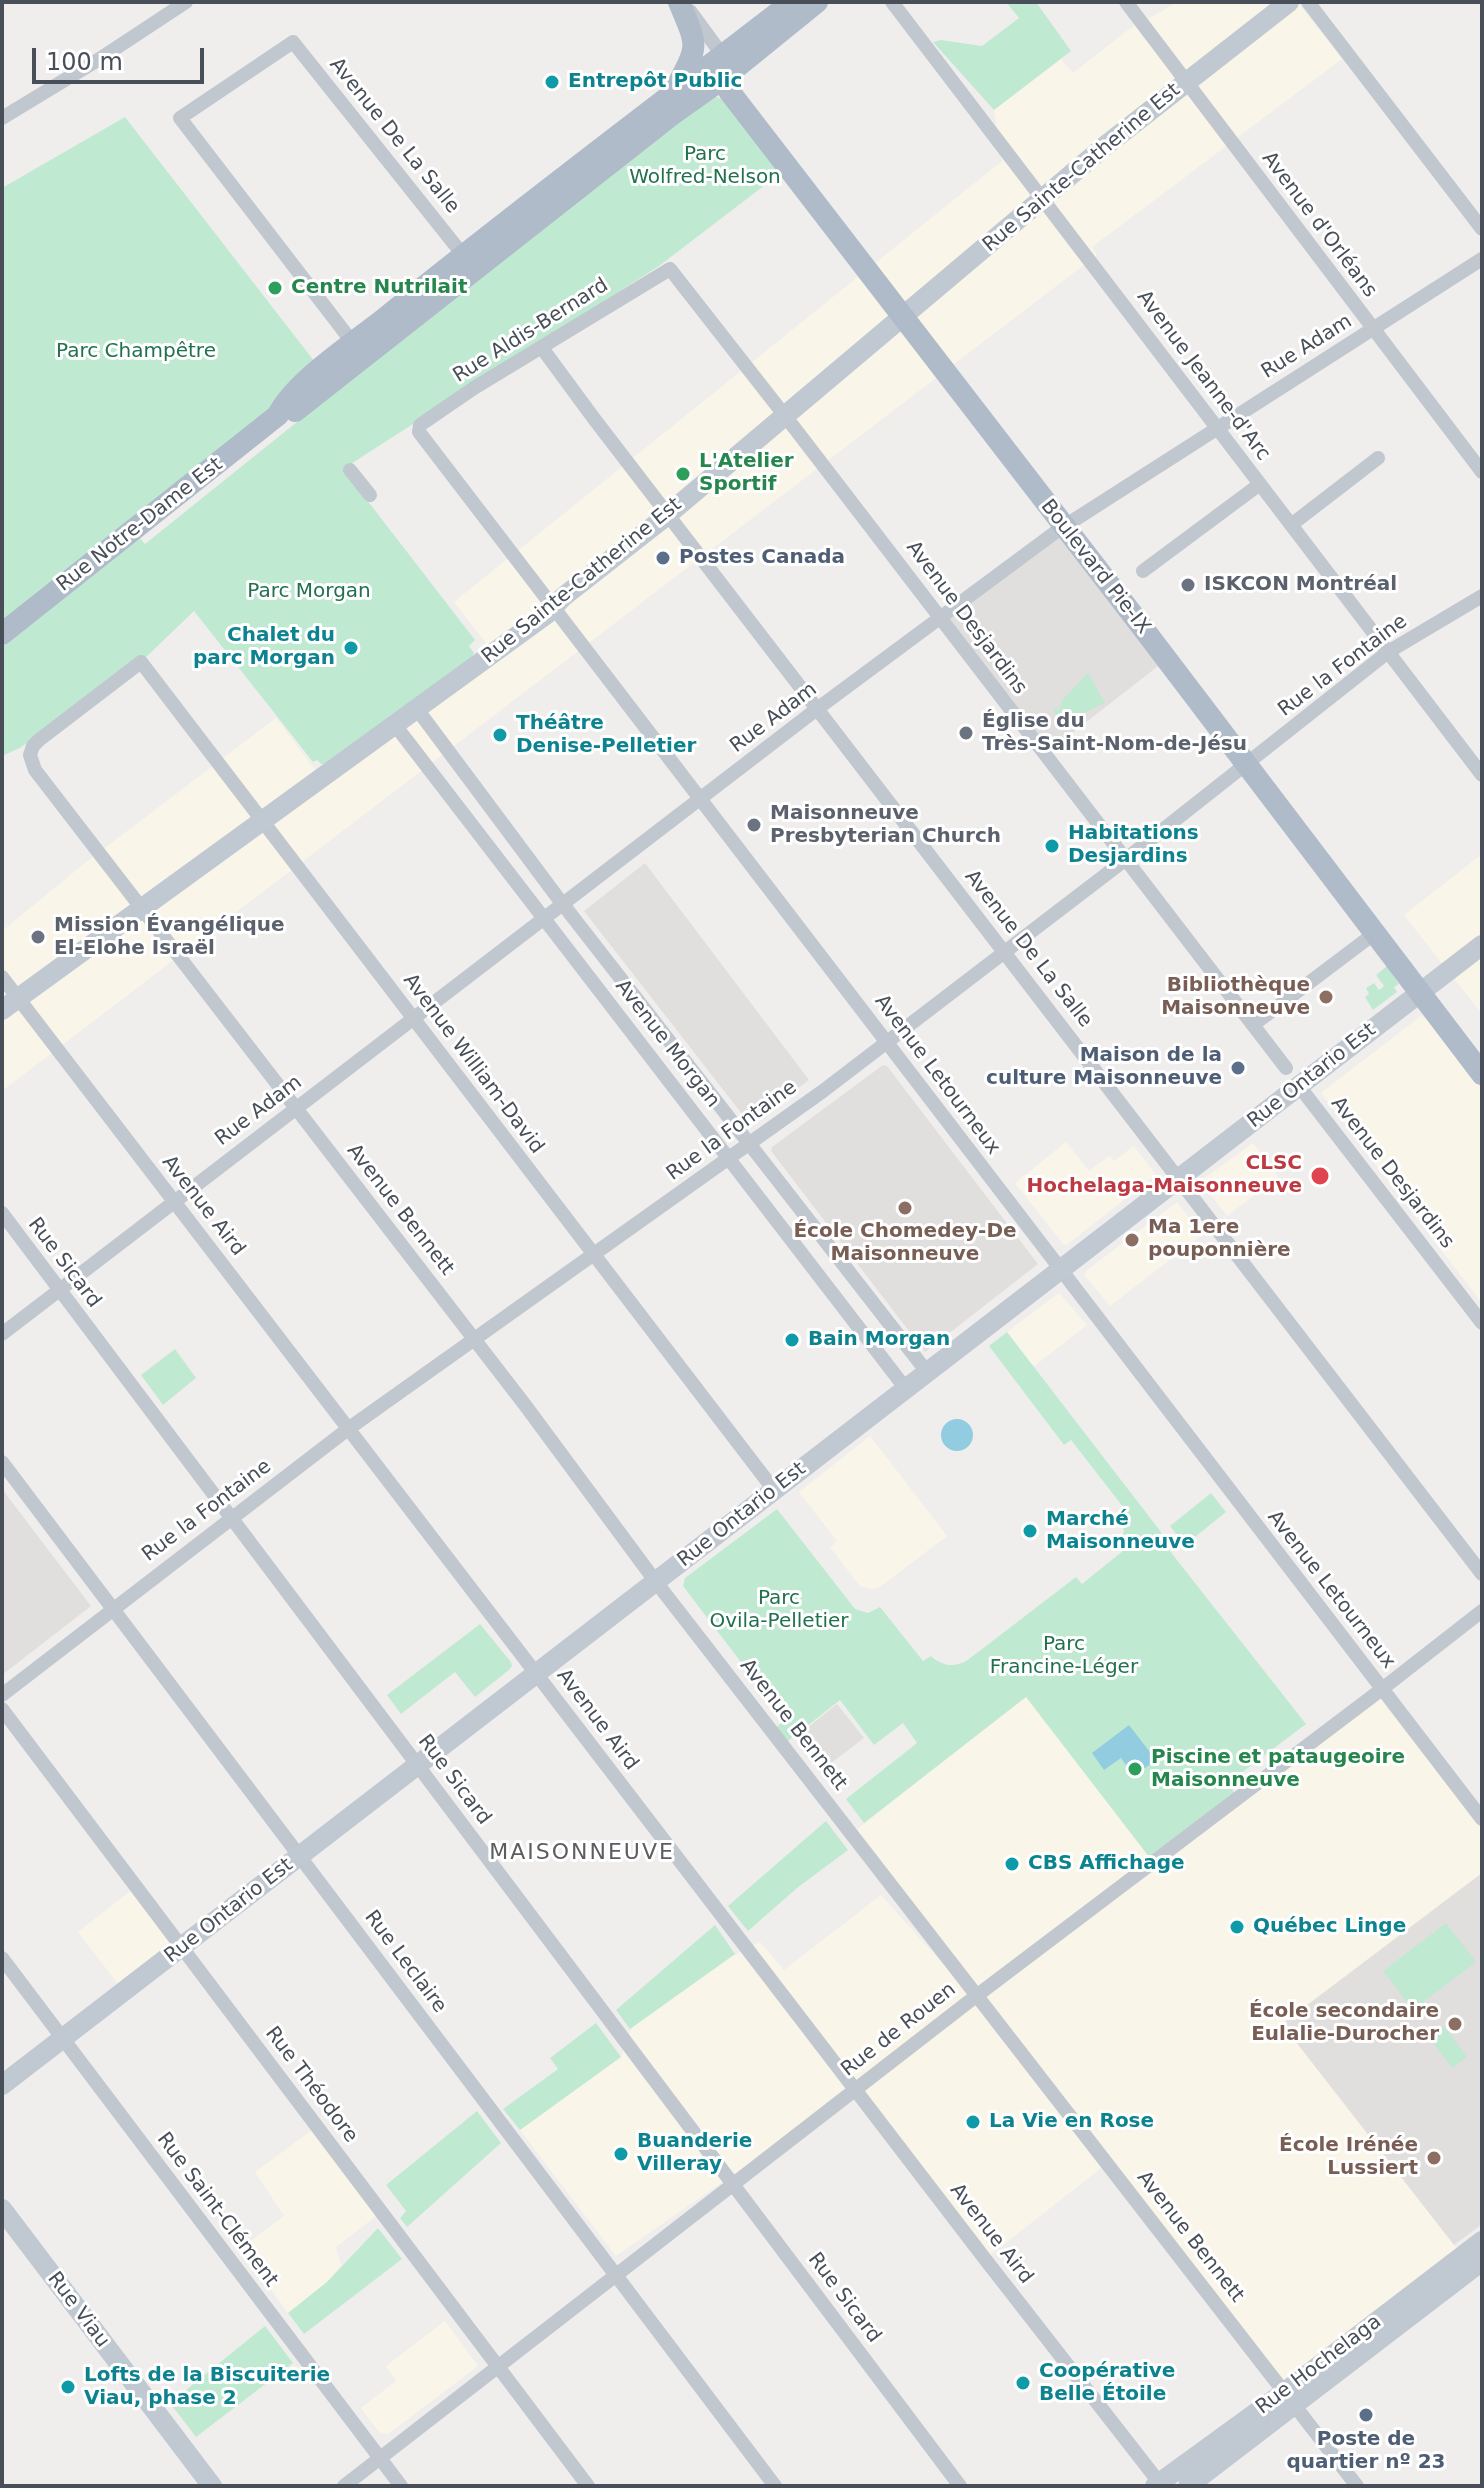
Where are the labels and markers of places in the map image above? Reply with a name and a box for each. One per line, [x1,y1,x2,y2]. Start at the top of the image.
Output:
place label: Entrepôt Public [568,70,742,94]
marker: Entrepôt Public [543,73,561,91]
place label: Centre Nutrilait [291,276,467,300]
marker: Centre Nutrilait [266,279,284,297]
place label: L'Atelier Sportif [699,450,794,497]
marker: L'Atelier Sportif [674,465,692,483]
place label: Postes Canada [679,546,845,570]
marker: Postes Canada [654,549,672,567]
place label: ISKCON Montréal [1204,573,1397,597]
marker: ISKCON Montréal [1179,576,1197,594]
place label: Chalet du parc Morgan [193,624,335,671]
marker: Chalet du parc Morgan [342,639,360,657]
place label: Église du Très-Saint-Nom-de-Jésu [982,710,1247,757]
place label: Théâtre Denise-Pelletier [516,712,696,759]
marker: Église du Très-Saint-Nom-de-Jésu [957,724,975,742]
marker: Théâtre Denise-Pelletier [491,726,509,744]
place label: Maisonneuve Presbyterian Church [770,802,1001,849]
marker: Maisonneuve Presbyterian Church [745,816,763,834]
place label: Habitations Desjardins [1068,822,1199,869]
marker: Habitations Desjardins [1043,837,1061,855]
place label: Mission Évangélique El-Elohe Israël [54,914,285,961]
marker: Mission Évangélique El-Elohe Israël [29,928,47,946]
place label: Bibliothèque Maisonneuve [1161,974,1310,1021]
marker: Bibliothèque Maisonneuve [1317,988,1335,1006]
place label: Maison de la culture Maisonneuve [986,1044,1222,1091]
marker: Maison de la culture Maisonneuve [1229,1059,1247,1077]
place label: CLSC Hochelaga-Maisonneuve [1027,1152,1302,1199]
marker: CLSC Hochelaga-Maisonneuve [1309,1165,1331,1187]
marker: École Chomedey-De Maisonneuve [896,1199,914,1217]
place label: Ma 1ere pouponnière [1148,1216,1291,1263]
place label: École Chomedey-De Maisonneuve [793,1220,1017,1267]
marker: Ma 1ere pouponnière [1123,1231,1141,1249]
place label: Bain Morgan [808,1328,950,1352]
marker: Bain Morgan [783,1331,801,1349]
place label: Marché Maisonneuve [1046,1508,1195,1555]
marker: Marché Maisonneuve [1021,1522,1039,1540]
place label: Piscine et pataugeoire Maisonneuve [1151,1746,1405,1793]
marker: Piscine et pataugeoire Maisonneuve [1126,1760,1144,1778]
place label: CBS Affichage [1028,1852,1185,1876]
marker: CBS Affichage [1003,1855,1021,1873]
place label: Québec Linge [1253,1915,1406,1939]
marker: Québec Linge [1228,1918,1246,1936]
place label: École secondaire Eulalie-Durocher [1249,2000,1439,2047]
marker: École secondaire Eulalie-Durocher [1446,2015,1464,2033]
place label: La Vie en Rose [989,2110,1154,2134]
marker: La Vie en Rose [964,2113,982,2131]
place label: Buanderie Villeray [637,2130,752,2177]
place label: École Irénée Lussiert [1279,2134,1418,2181]
marker: Buanderie Villeray [612,2145,630,2163]
marker: École Irénée Lussiert [1425,2149,1443,2167]
place label: Coopérative Belle Étoile [1039,2360,1175,2407]
place label: Lofts de la Biscuiterie Viau, phase 2 [84,2364,330,2411]
marker: Coopérative Belle Étoile [1014,2374,1032,2392]
marker: Lofts de la Biscuiterie Viau, phase 2 [59,2378,77,2396]
marker: Poste de quartier nº 23 [1357,2406,1375,2424]
place label: Poste de quartier nº 23 [1286,2428,1446,2475]

